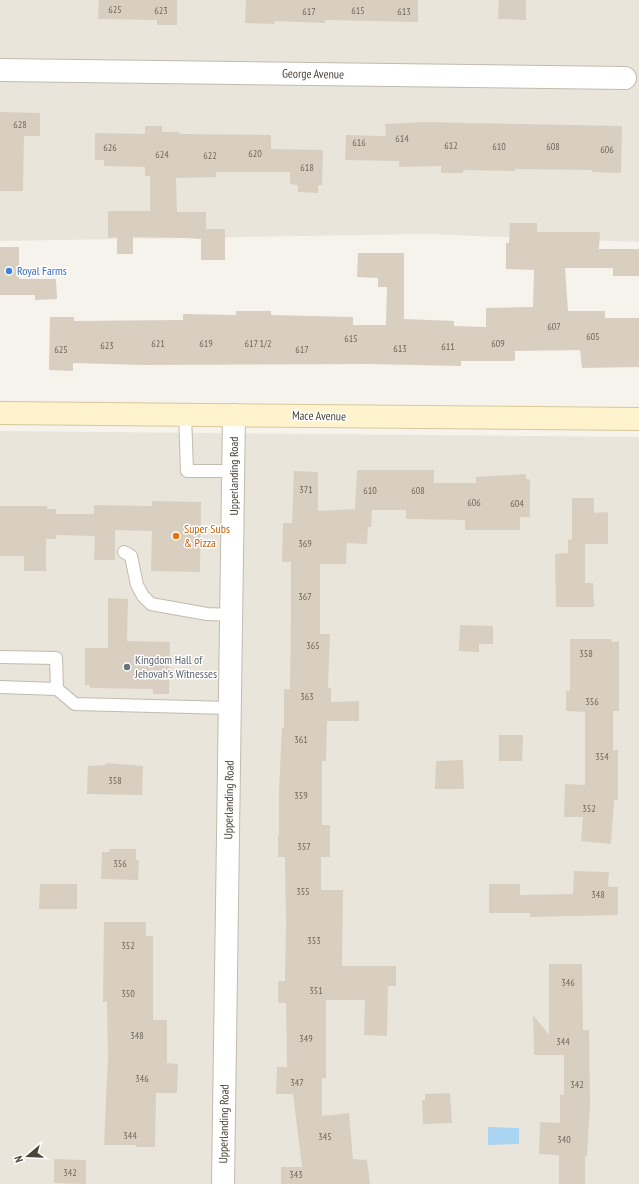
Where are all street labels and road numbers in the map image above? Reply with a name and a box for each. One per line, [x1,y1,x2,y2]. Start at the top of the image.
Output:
street label: George Avenue [282,65,344,82]
street label: Mace Avenue [292,408,346,423]
street label: Upperlanding Road [226,436,241,516]
street label: Upperlanding Road [220,760,237,840]
street label: Upperlanding Road [215,1084,232,1164]

